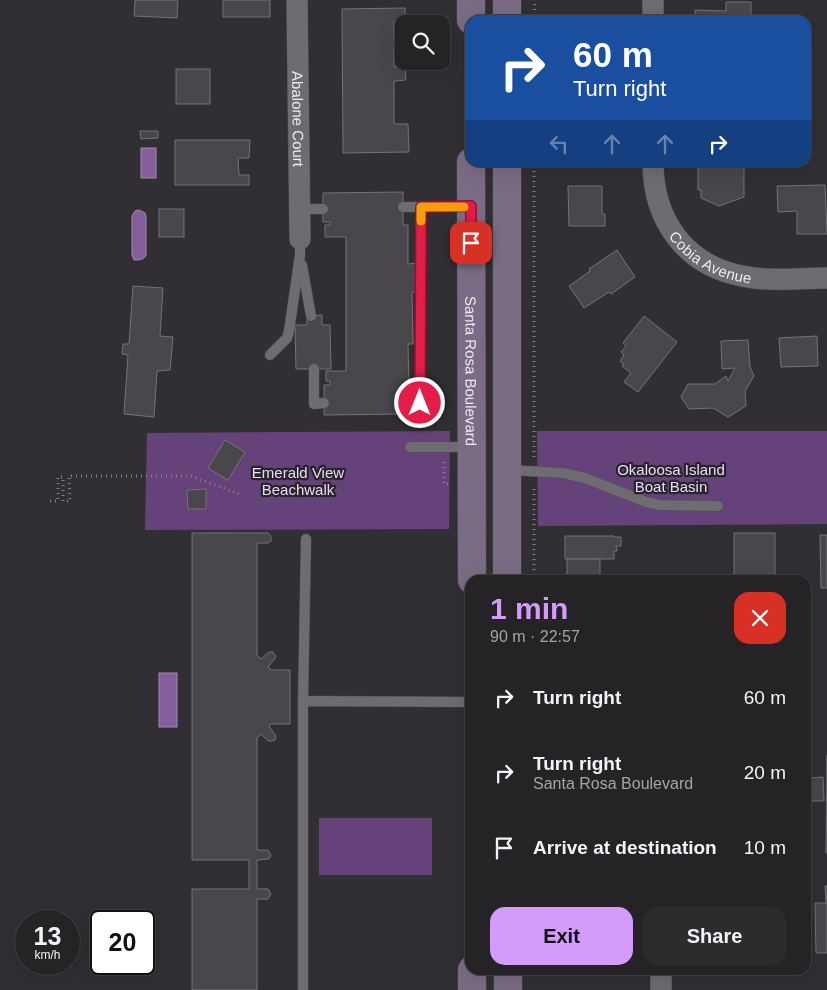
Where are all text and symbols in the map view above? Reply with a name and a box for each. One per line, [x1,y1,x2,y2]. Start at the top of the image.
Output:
map controls [395,15,450,70]
button: search [395,15,450,70]
icon: right [490,35,555,100]
text: 60 m [573,35,653,74]
street label: Abalone Court [289,71,308,168]
text: Turn right [573,76,666,101]
icon: left [545,130,573,158]
icon: ahead [598,130,626,158]
icon: ahead [651,130,679,158]
icon: right [704,130,732,158]
pin [450,222,492,264]
street label: Cobia Avenue [666,227,753,286]
icon: arrive [457,229,485,257]
street label: Santa Rosa Boulevard [463,296,480,446]
position arrow [393,376,445,428]
park label: Okaloosa Island Boat Basin [617,461,725,495]
park label: Emerald View Beachwalk [252,464,344,498]
text: 1 min [490,592,568,625]
button: close [734,592,786,644]
text: 90 m · 22:57 [490,628,580,645]
icon: right [490,684,518,712]
text: Turn right [533,687,621,708]
text: 60 m [744,687,786,708]
text: Turn right [533,753,621,774]
icon: right [490,759,518,787]
text: 20 m [744,762,786,783]
text: Santa Rosa Boulevard [533,775,693,792]
icon: arrive [490,834,518,862]
text: Arrive at destination [533,837,717,858]
text: 10 m [744,837,786,858]
button: Exit [490,907,633,965]
button: Share [643,907,786,965]
speed limit sign: 20 [90,910,155,975]
text: 13 [34,922,61,950]
text: km/h [34,948,61,962]

